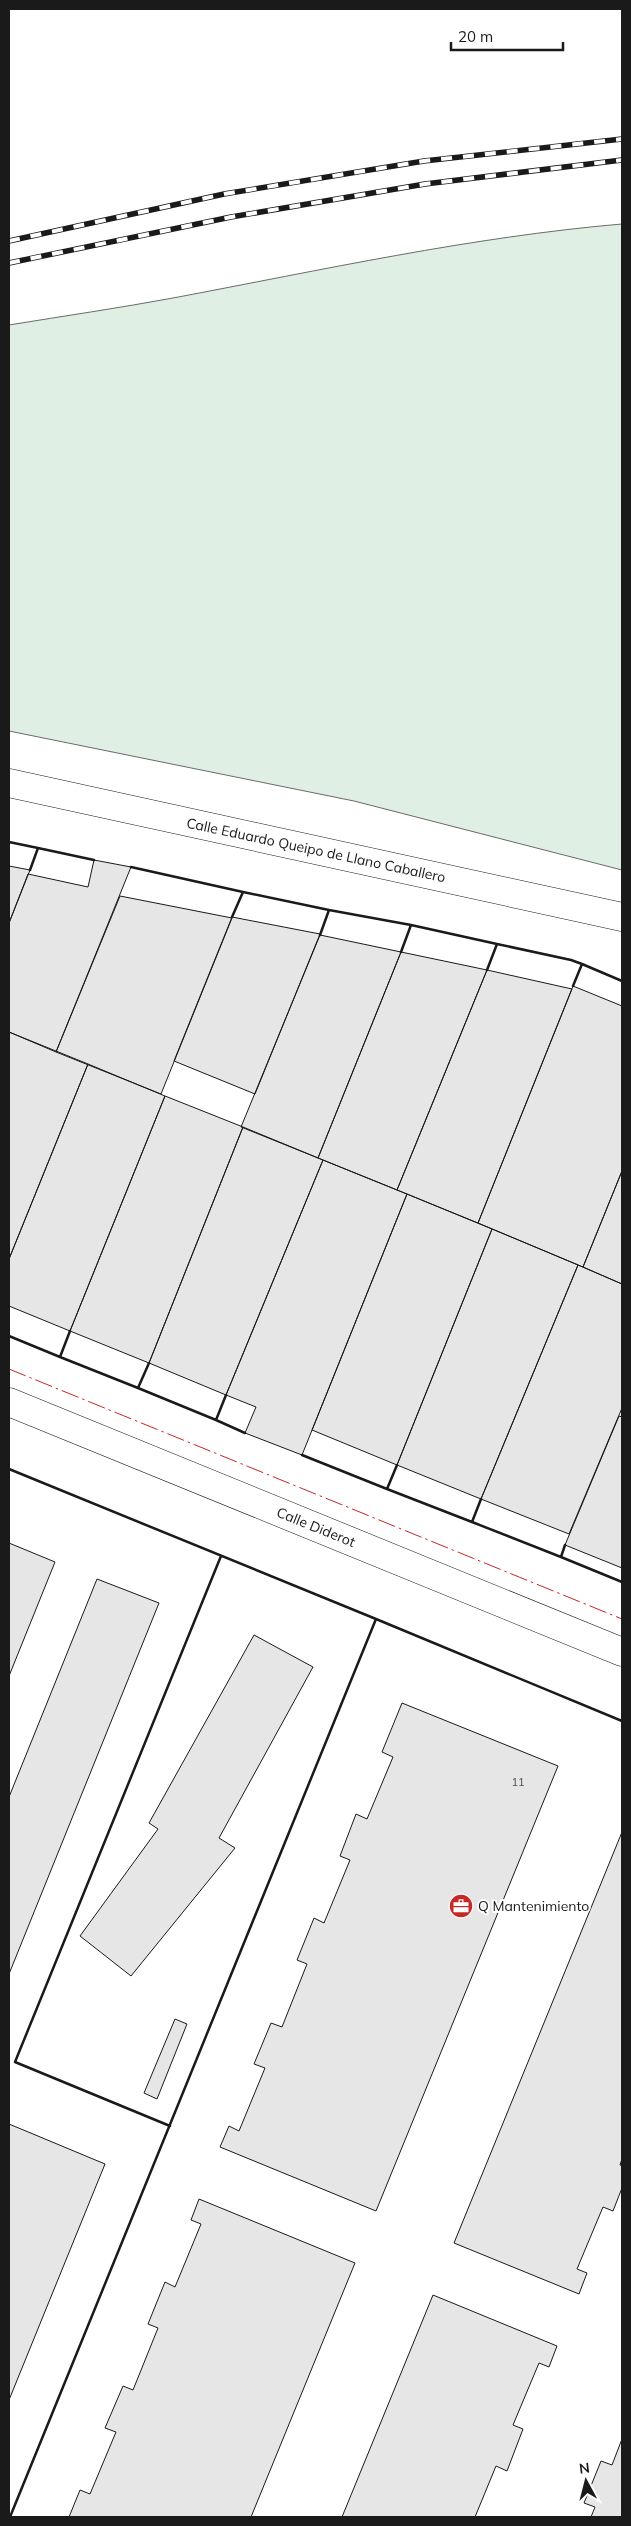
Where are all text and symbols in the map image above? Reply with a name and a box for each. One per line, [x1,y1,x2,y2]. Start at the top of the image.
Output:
scale bar [451,20,564,52]
text: 20 m [458,27,493,46]
street label: Calle Eduardo Queipo de Llano Caballero [185,814,447,886]
street label: Calle Diderot [274,1503,358,1551]
house number: 11 [511,1775,525,1789]
office icon: Q Mantenimiento [448,1893,474,1919]
place label: Q Mantenimiento [478,1897,589,1915]
north arrow [561,2456,611,2506]
text: N [578,2459,591,2478]

